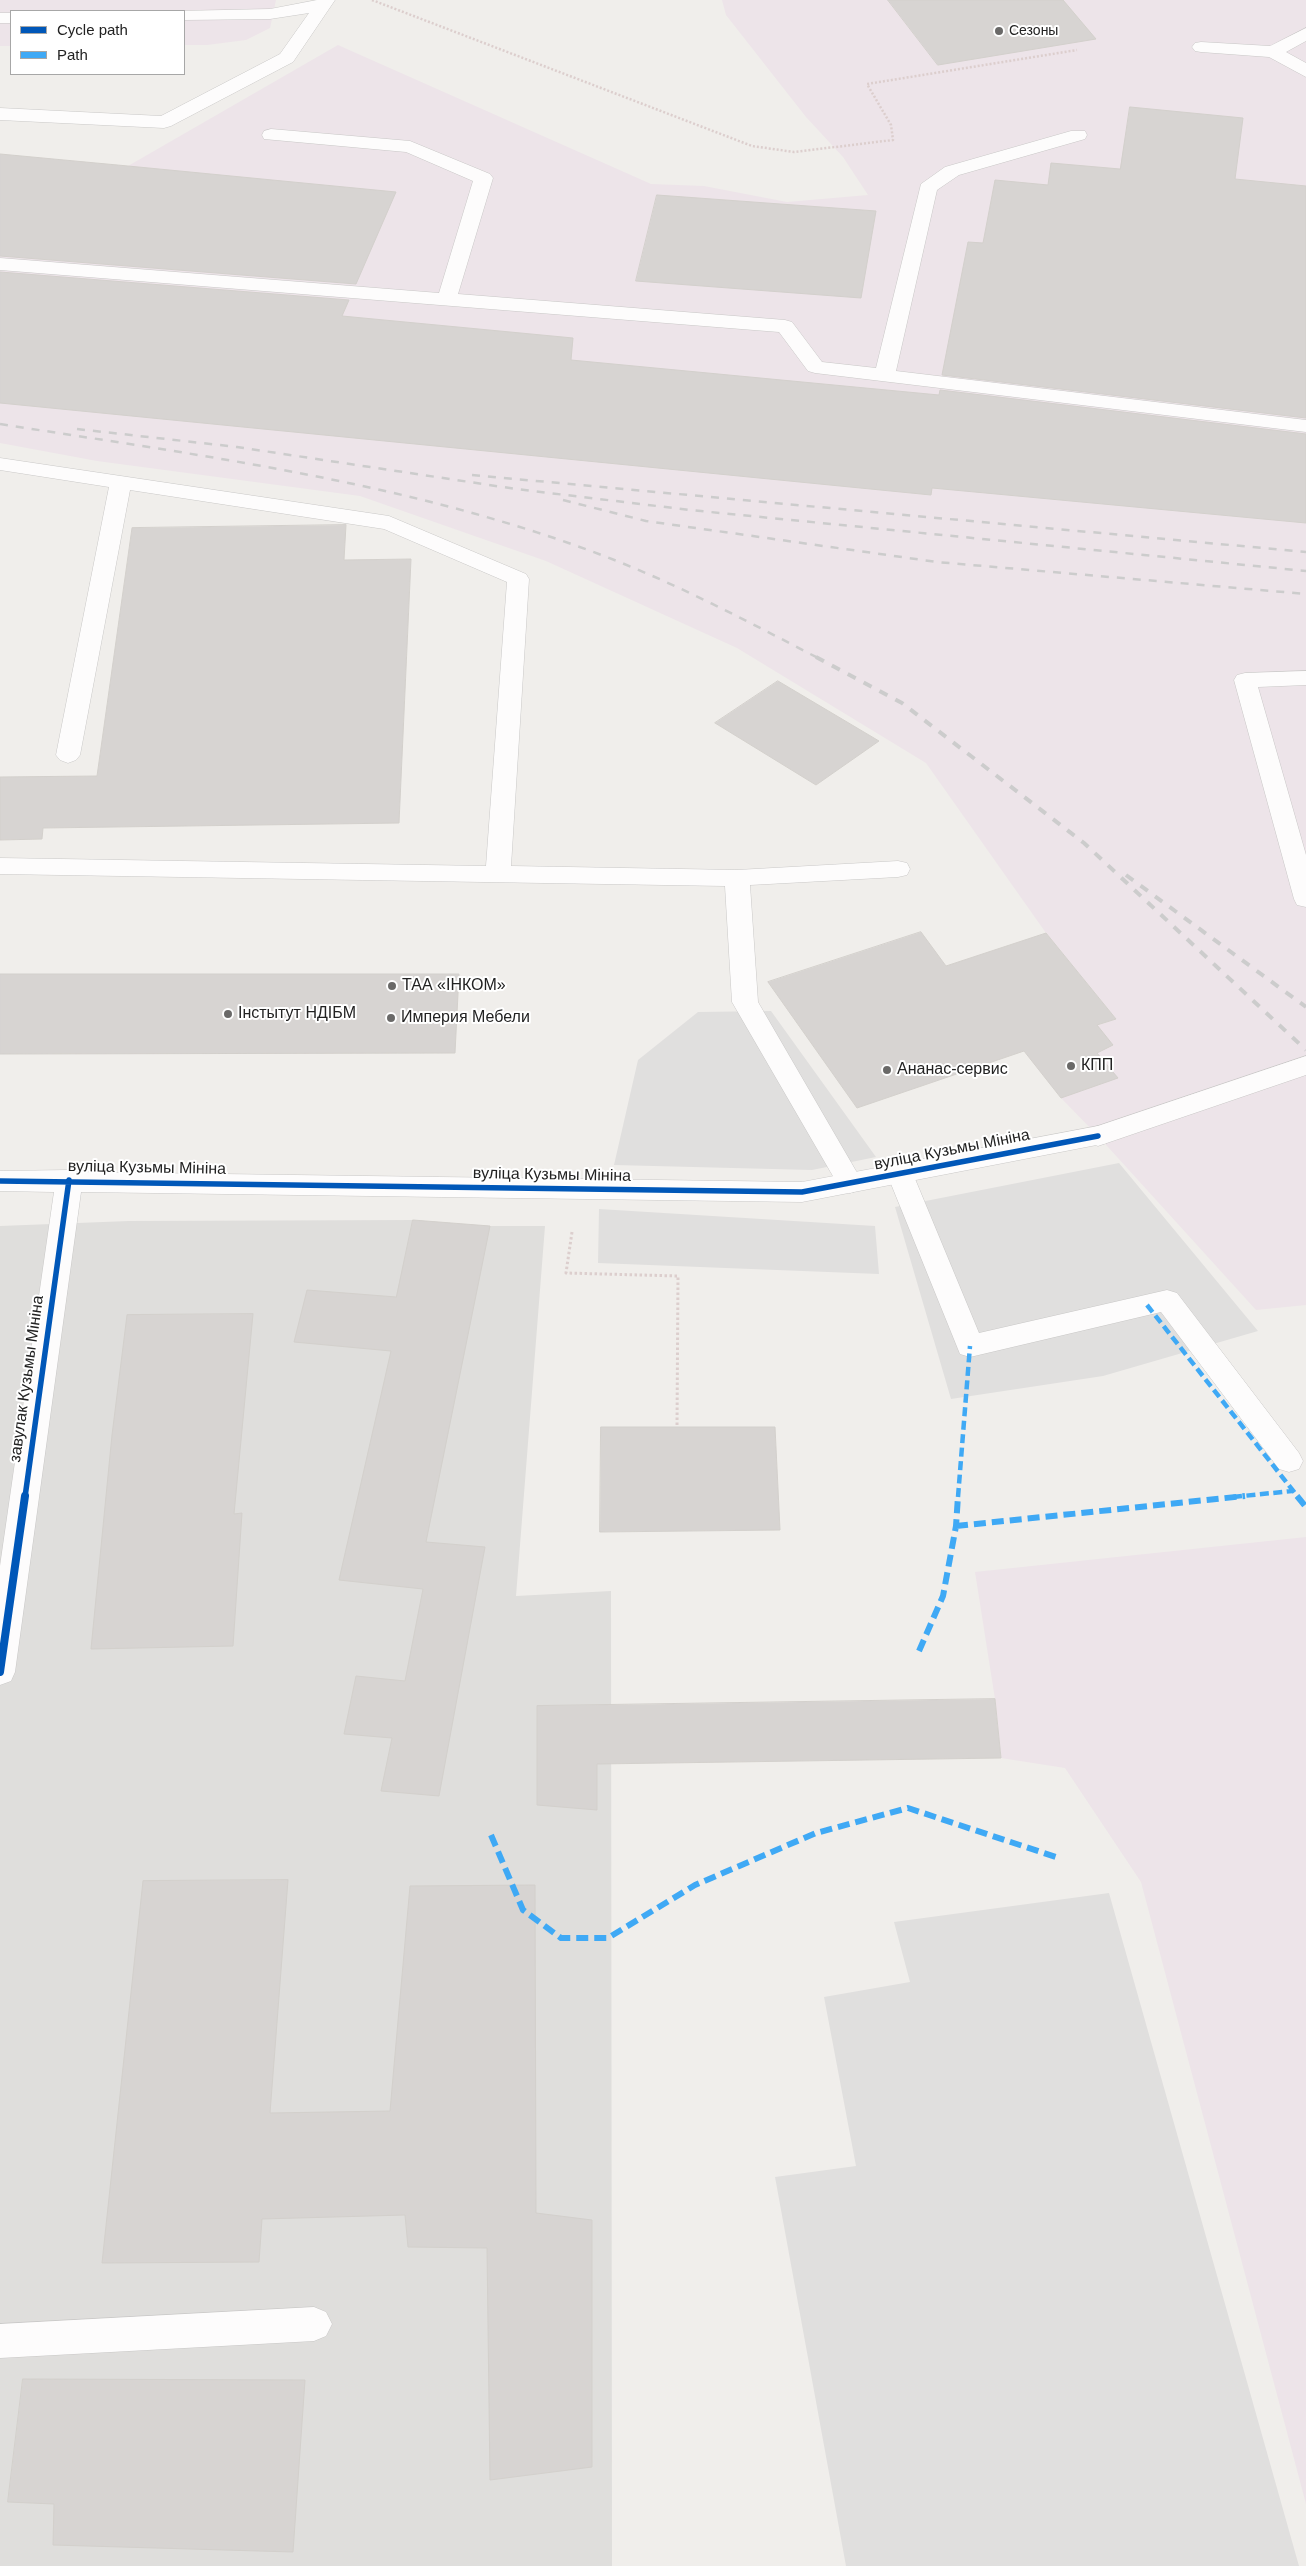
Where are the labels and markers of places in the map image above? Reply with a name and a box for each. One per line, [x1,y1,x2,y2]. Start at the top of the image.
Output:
place label: Сезоны [1009,23,1058,39]
marker: Сезоны [993,25,1005,37]
place label: ТАА «ІНКОМ» [402,976,506,996]
marker: ТАА «ІНКОМ» [386,980,398,992]
place label: Інстытут НДІБМ [238,1004,356,1024]
marker: Інстытут НДІБМ [222,1008,234,1020]
place label: Империя Мебели [401,1008,530,1028]
marker: Империя Мебели [385,1012,397,1024]
place label: КПП [1081,1056,1113,1076]
place label: Ананас-сервис [897,1060,1008,1080]
marker: КПП [1065,1060,1077,1072]
marker: Ананас-сервис [881,1064,893,1076]

